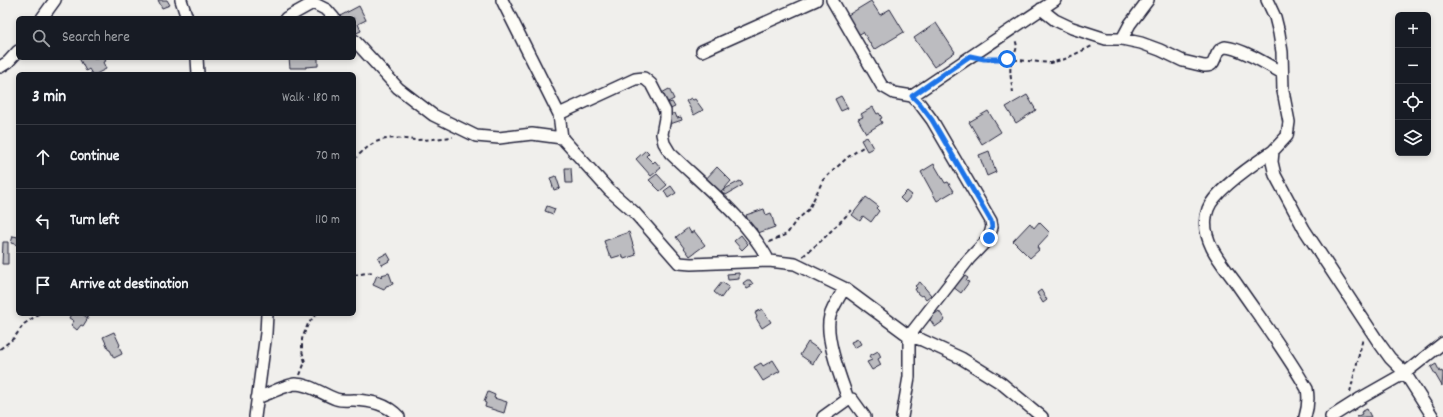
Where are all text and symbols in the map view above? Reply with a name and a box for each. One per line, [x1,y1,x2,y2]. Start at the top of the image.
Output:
map controls [1395,12,1431,156]
button: + [1395,12,1431,48]
search box [16,16,356,60]
icon: search [30,27,52,49]
text: Search here [62,27,130,49]
button: − [1395,48,1431,84]
route start [998,50,1016,68]
button: locate [1395,84,1431,120]
text: 3 min [32,86,66,110]
text: Walk · 180 m [282,89,340,108]
button: layers [1395,120,1431,156]
icon: ahead [32,146,54,168]
text: Continue [70,146,119,168]
text: 70 m [316,147,340,166]
icon: left [32,210,54,232]
text: Turn left [70,210,119,232]
text: 110 m [315,211,340,230]
route end [980,229,998,247]
icon: arrive [32,274,54,296]
text: Arrive at destination [70,274,188,296]

